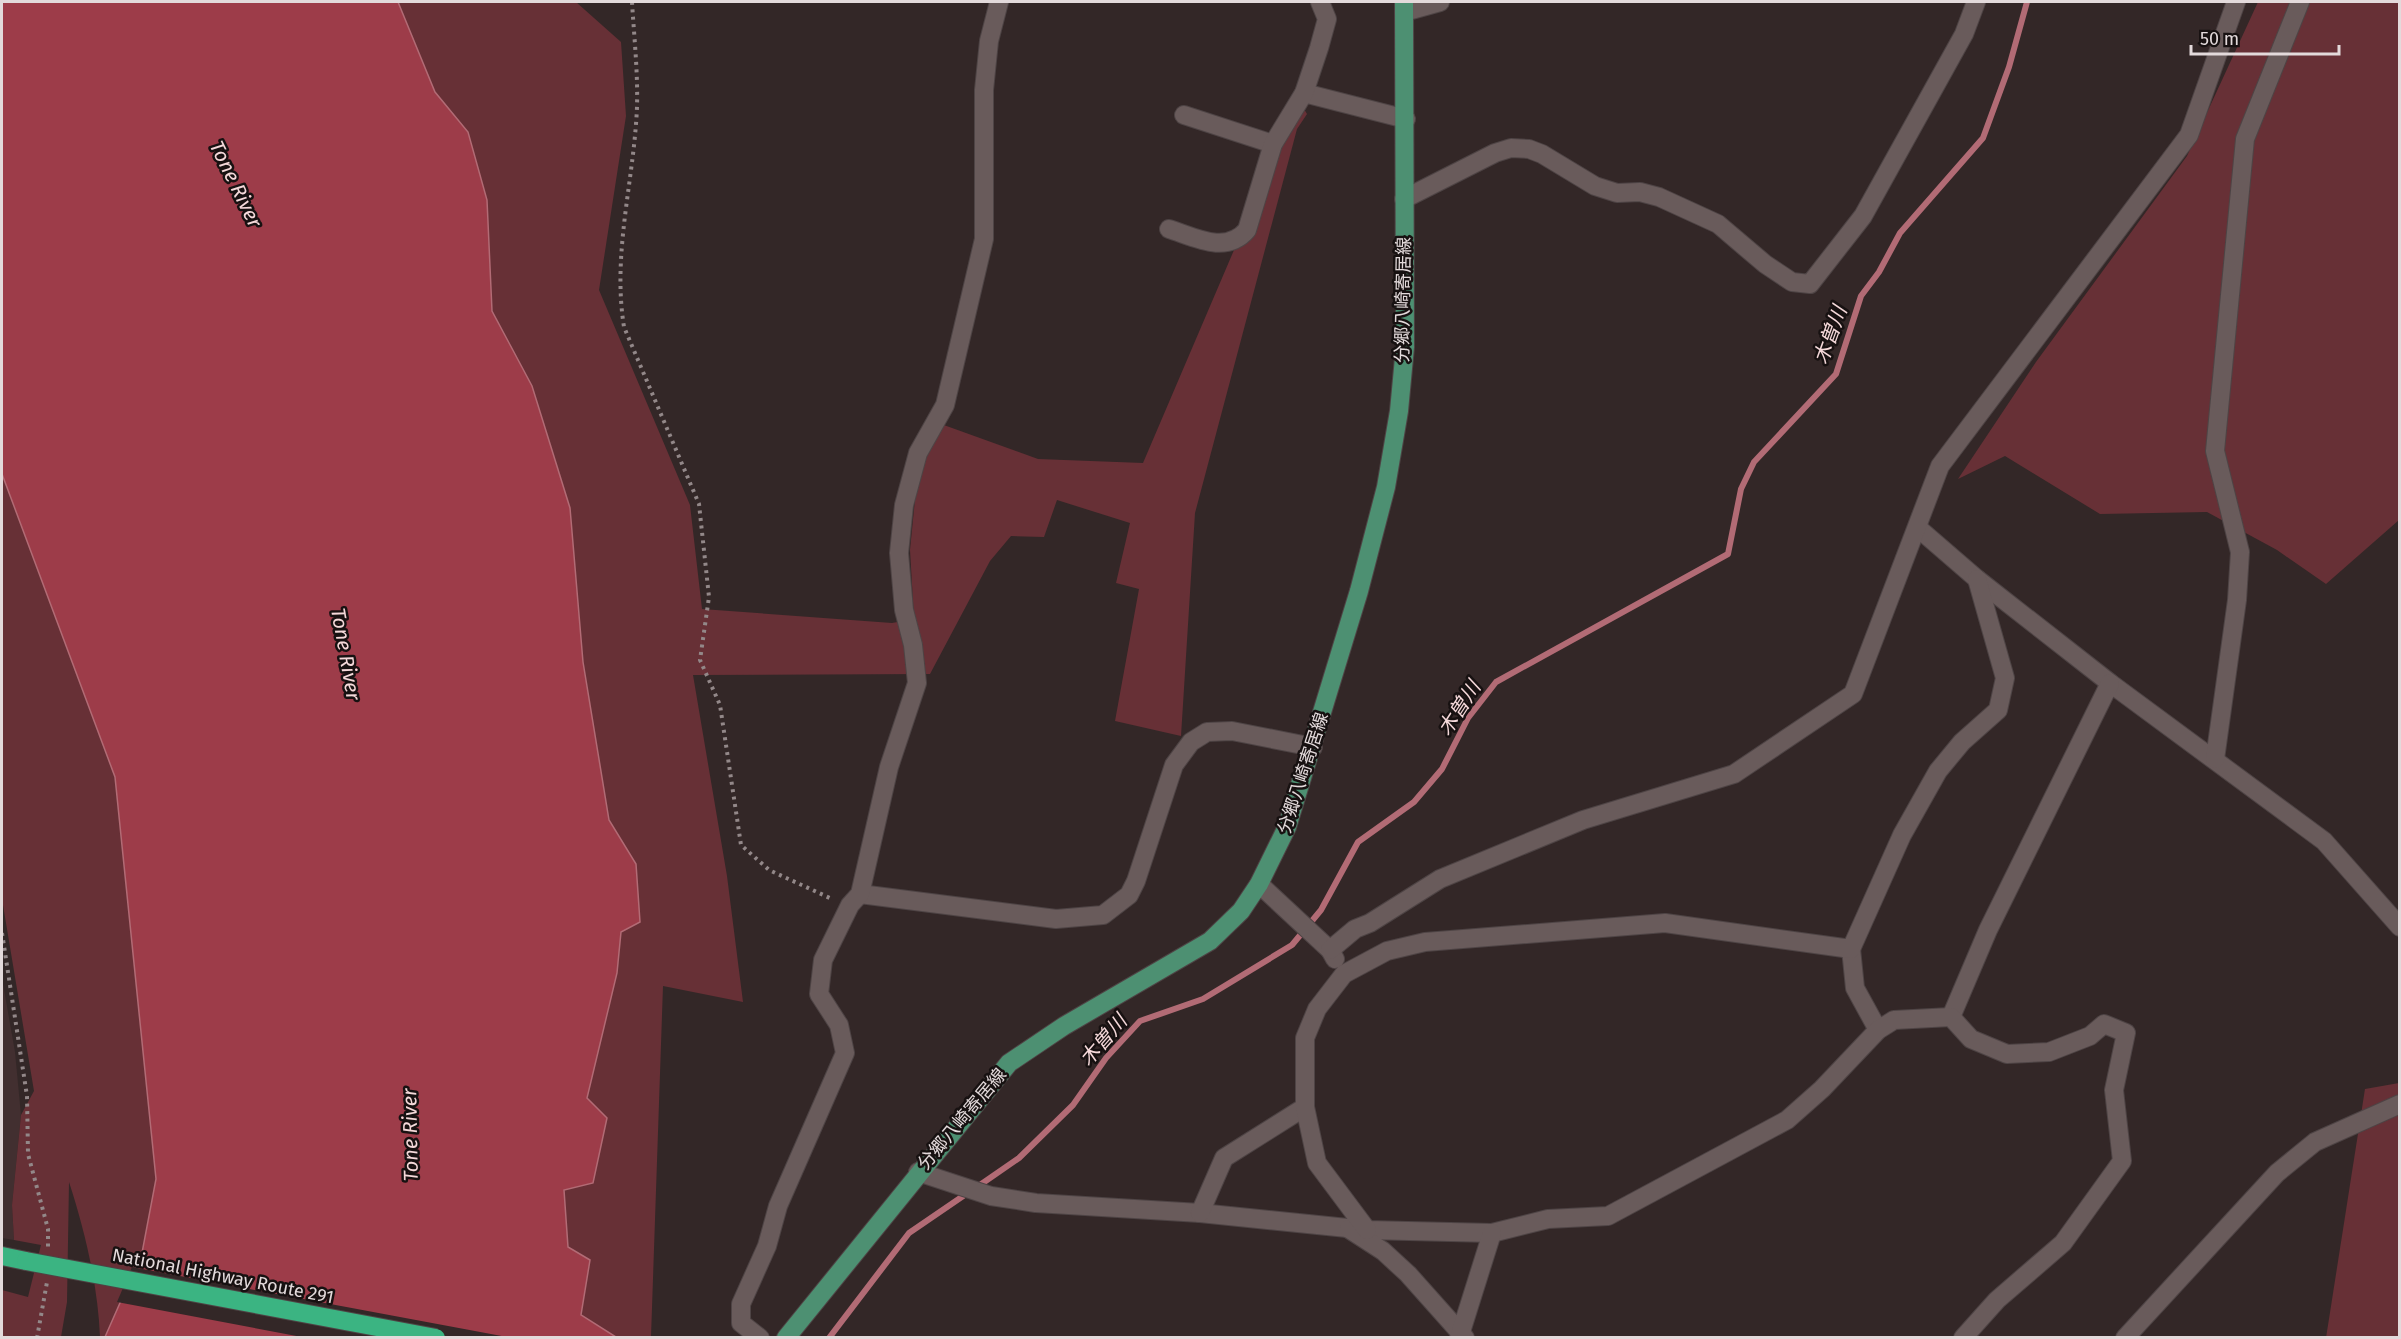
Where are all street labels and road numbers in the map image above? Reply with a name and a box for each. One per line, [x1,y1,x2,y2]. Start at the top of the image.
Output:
street label: 分郷八崎寄居線 [1391,237,1415,363]
street label: 分郷八崎寄居線 [1273,710,1333,836]
street label: 分郷八崎寄居線 [913,1064,1011,1174]
street label: National Highway Route 291 [110,1244,336,1308]

